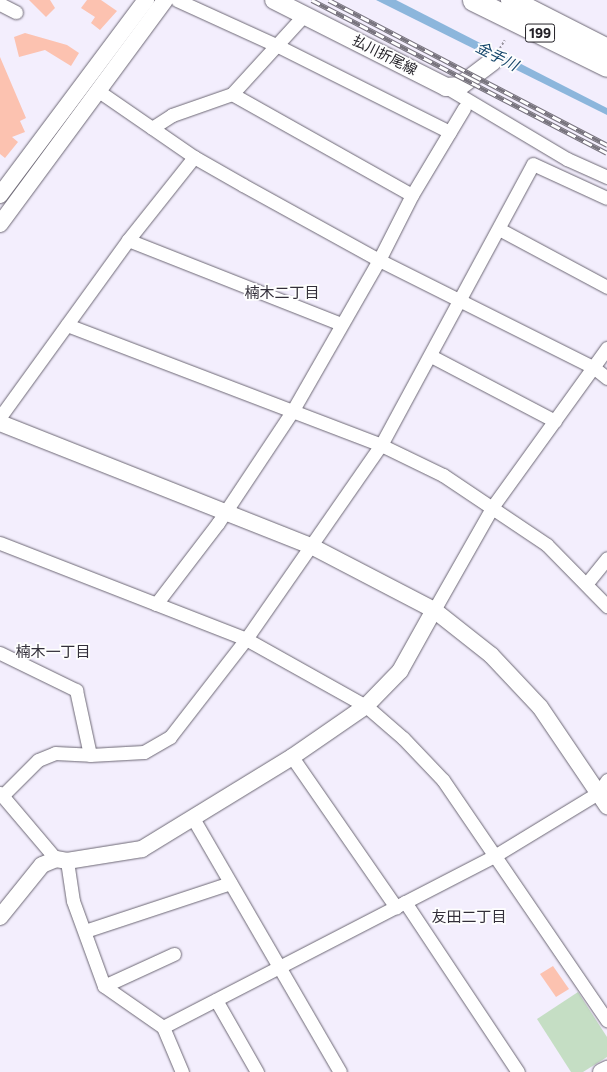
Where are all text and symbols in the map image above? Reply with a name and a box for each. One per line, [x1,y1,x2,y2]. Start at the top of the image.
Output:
road number: 199 [525,22,555,44]
street label: 払川折尾線 [350,32,420,78]
water label: 金手川 [473,38,521,74]
district label: 楠木二丁目 [245,284,319,302]
district label: 楠木一丁目 [16,643,90,661]
district label: 友田二丁目 [432,908,506,926]

